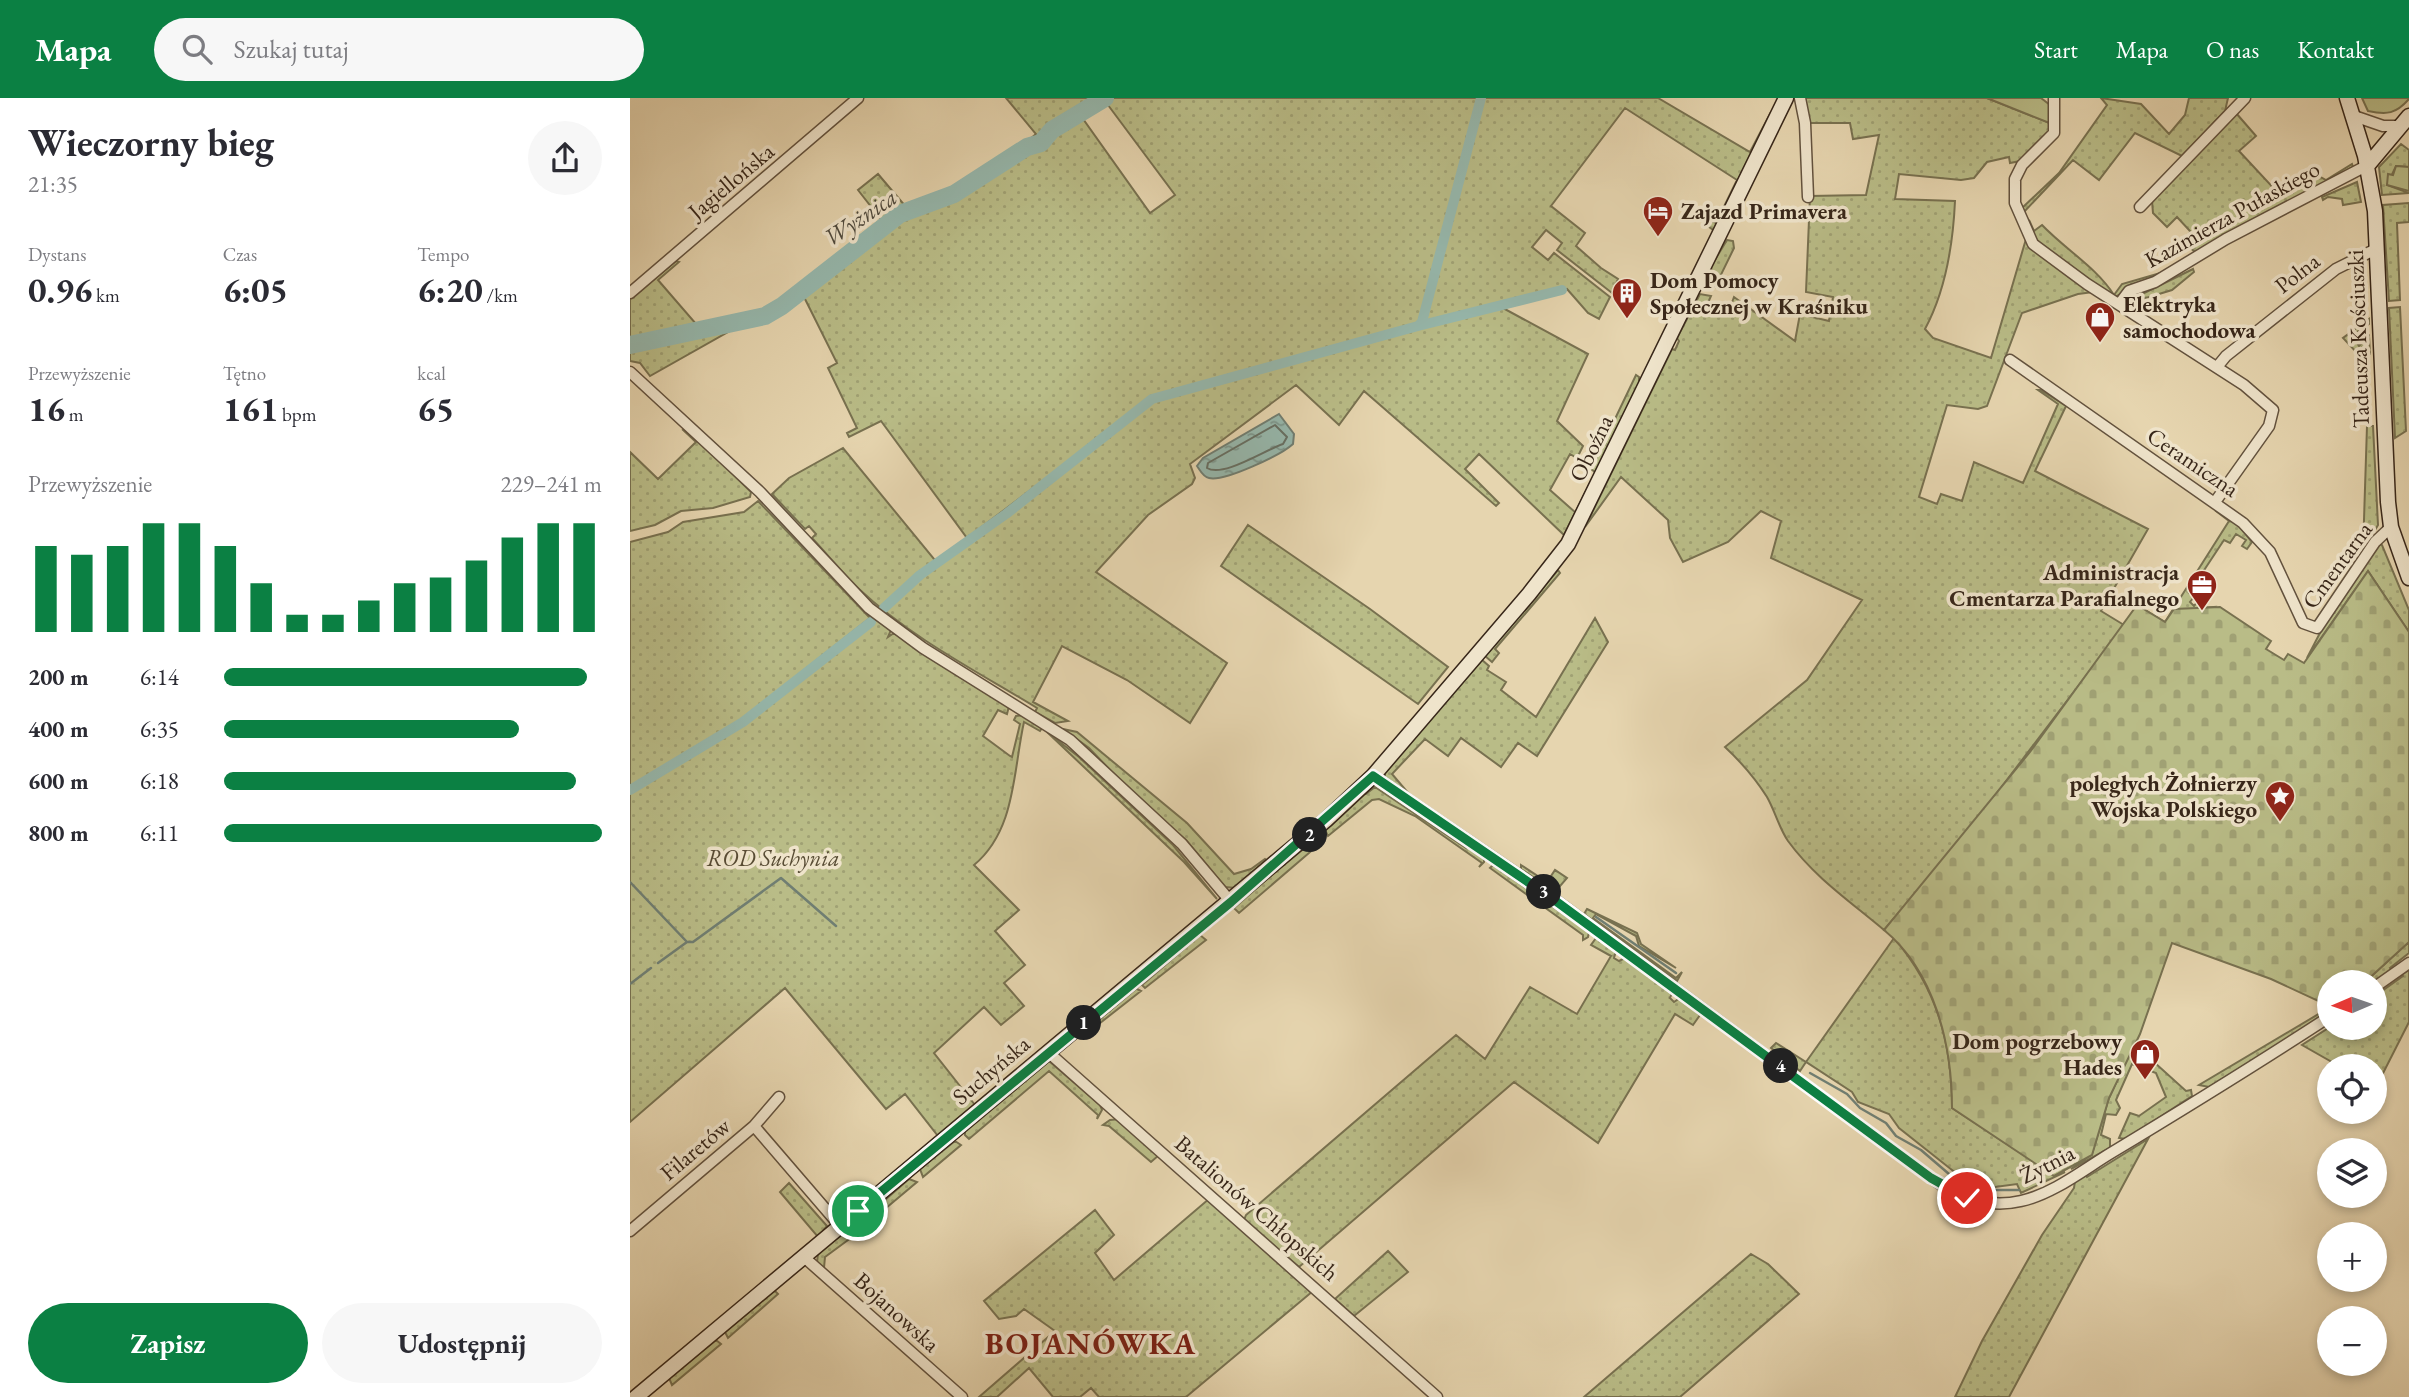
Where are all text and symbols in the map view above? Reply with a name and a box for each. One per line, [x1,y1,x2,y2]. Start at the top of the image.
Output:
search box [154,18,644,81]
text: Mapa [35,28,112,71]
icon: search [178,30,216,68]
text: Szukaj tutaj [234,32,349,66]
text: Start [2034,34,2078,65]
text: Mapa [2116,34,2168,65]
text: O nas [2206,34,2259,65]
text: Kontakt [2297,34,2374,65]
text: Wieczorny bieg [28,118,274,167]
button: share [528,121,602,195]
street label: Jagiellońska [680,136,781,227]
street label: Kazimierza Pułaskiego [2139,153,2325,275]
text: 21:35 [28,169,78,199]
water label: Wyżnica [817,181,903,253]
hotel icon: Zajazd Primavera [1641,194,1675,238]
place label: Zajazd Primavera [1681,196,1848,226]
text: Dystans [28,242,87,267]
text: Czas [223,242,257,267]
text: Tempo [417,242,470,267]
street label: Polna [2268,245,2326,300]
street label: Tadeusza Kościuszki [2340,249,2376,429]
place label: Dom Pomocy Społecznej w Kraśniku [1650,265,1868,321]
text: 0.96 [28,267,92,312]
text: 6:05 [223,267,288,312]
text: 6:20 [417,267,483,312]
building icon: Dom Pomocy Społecznej w Kraśniku [1610,276,1644,320]
text: km [92,283,120,308]
text: /km [483,283,518,308]
place label: Elektryka samochodowa [2123,289,2257,345]
shop icon: Elektryka samochodowa [2083,300,2117,344]
text: Przewyższenie [28,361,131,386]
text: Tętno [223,361,266,386]
text: kcal [417,361,446,386]
text: 16 [28,386,65,431]
text: 161 [223,386,278,431]
text: 65 [417,386,454,431]
text: m [65,402,84,427]
text: bpm [278,402,316,427]
street label: Oboźna [1562,409,1620,486]
street label: Ceramiczna [2141,420,2245,504]
text: Przewyższenie [28,469,152,499]
text: 229–241 m [501,469,602,499]
street label: Cmentarna [2295,515,2379,615]
place label: Administracja Cmentarza Parafialnego [1949,557,2180,613]
office icon: Administracja Cmentarza Parafialnego [2185,568,2219,612]
text: 200 m [28,662,89,692]
text: 6:14 [140,662,179,692]
text: 400 m [28,714,89,744]
text: 6:35 [140,714,179,744]
text: 600 m [28,766,89,796]
text: 6:18 [140,766,179,796]
place label: poległych Żołnierzy Wojska Polskiego [2070,768,2258,824]
place icon: poległych Żołnierzy Wojska Polskiego [2263,779,2297,823]
text: 800 m [28,818,89,848]
text: 6:11 [140,818,179,848]
pin: 2 [1292,818,1328,852]
text: 2 [1304,822,1315,847]
park label: ROD Suchynia [706,843,840,873]
pin: 3 [1527,874,1562,910]
text: 3 [1538,879,1549,904]
north arrow [2317,970,2387,1040]
map controls [2317,970,2387,1376]
pin: 1 [1066,1006,1102,1040]
text: 1 [1078,1010,1089,1035]
place label: Dom pogrzebowy Hades [1952,1026,2123,1082]
street label: Suchyńska [946,1028,1037,1111]
shop icon: Dom pogrzebowy Hades [2128,1037,2162,1081]
pin: 4 [1764,1048,1798,1084]
text: 4 [1775,1053,1786,1078]
button: locate [2317,1054,2387,1124]
street label: Filaretów [654,1111,737,1187]
street label: Batalionów Chłopskich [1169,1128,1346,1288]
street label: Żytnia [2014,1137,2080,1191]
button: layers [2317,1138,2387,1208]
pin [1937,1168,1997,1228]
icon: check [1948,1179,1986,1217]
pin [828,1181,888,1241]
icon: arrive [839,1192,877,1230]
button: + [2317,1222,2387,1292]
street label: Bojanowska [848,1266,947,1359]
button: Zapisz [28,1303,308,1383]
button: Udostępnij [322,1303,602,1383]
button: − [2317,1306,2387,1376]
district label: BOJANÓWKA [985,1324,1197,1363]

